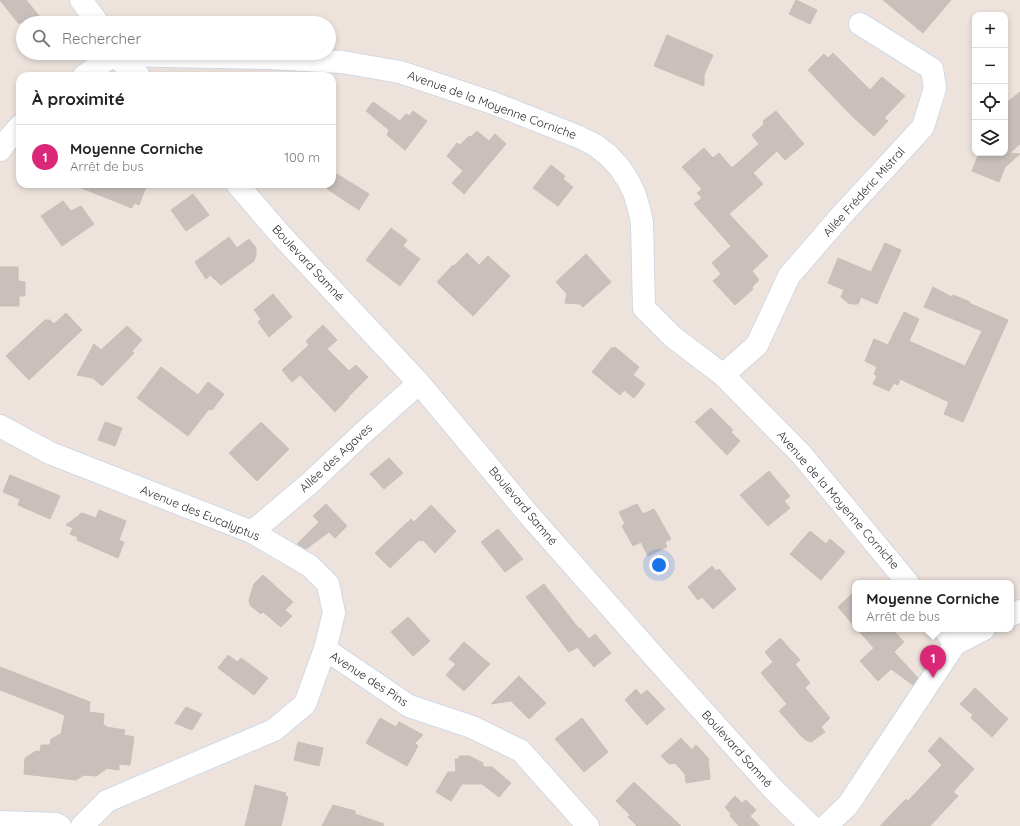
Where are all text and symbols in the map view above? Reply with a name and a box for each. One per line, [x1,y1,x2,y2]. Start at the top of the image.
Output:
map controls [972,12,1008,156]
button: + [972,12,1008,48]
search box [16,16,336,60]
icon: search [30,27,52,49]
text: Rechercher [62,29,141,48]
button: − [972,48,1008,84]
street label: Avenue de la Moyenne Corniche [406,67,579,142]
button: locate [972,84,1008,120]
text: À proximité [32,88,125,109]
button: layers [972,120,1008,156]
text: Moyenne Corniche [70,139,203,158]
street label: Allée Frédéric Mistral [819,144,908,240]
text: 1 [42,149,48,165]
text: 100 m [284,149,320,165]
text: Arrêt de bus [70,158,144,174]
street label: Boulevard Samné [269,222,348,304]
street label: Allée des Agaves [296,420,375,495]
street label: Avenue de la Moyenne Corniche [774,427,903,572]
street label: Boulevard Samné [486,463,561,548]
street label: Avenue des Eucalyptus [138,482,262,544]
your location [649,555,669,575]
popup [852,580,1014,632]
text: Moyenne Corniche [866,589,1000,608]
text: Arrêt de bus [866,608,940,624]
pin: 1 [920,645,946,678]
street label: Avenue des Pins [328,648,411,709]
street label: Boulevard Samné [699,707,776,790]

